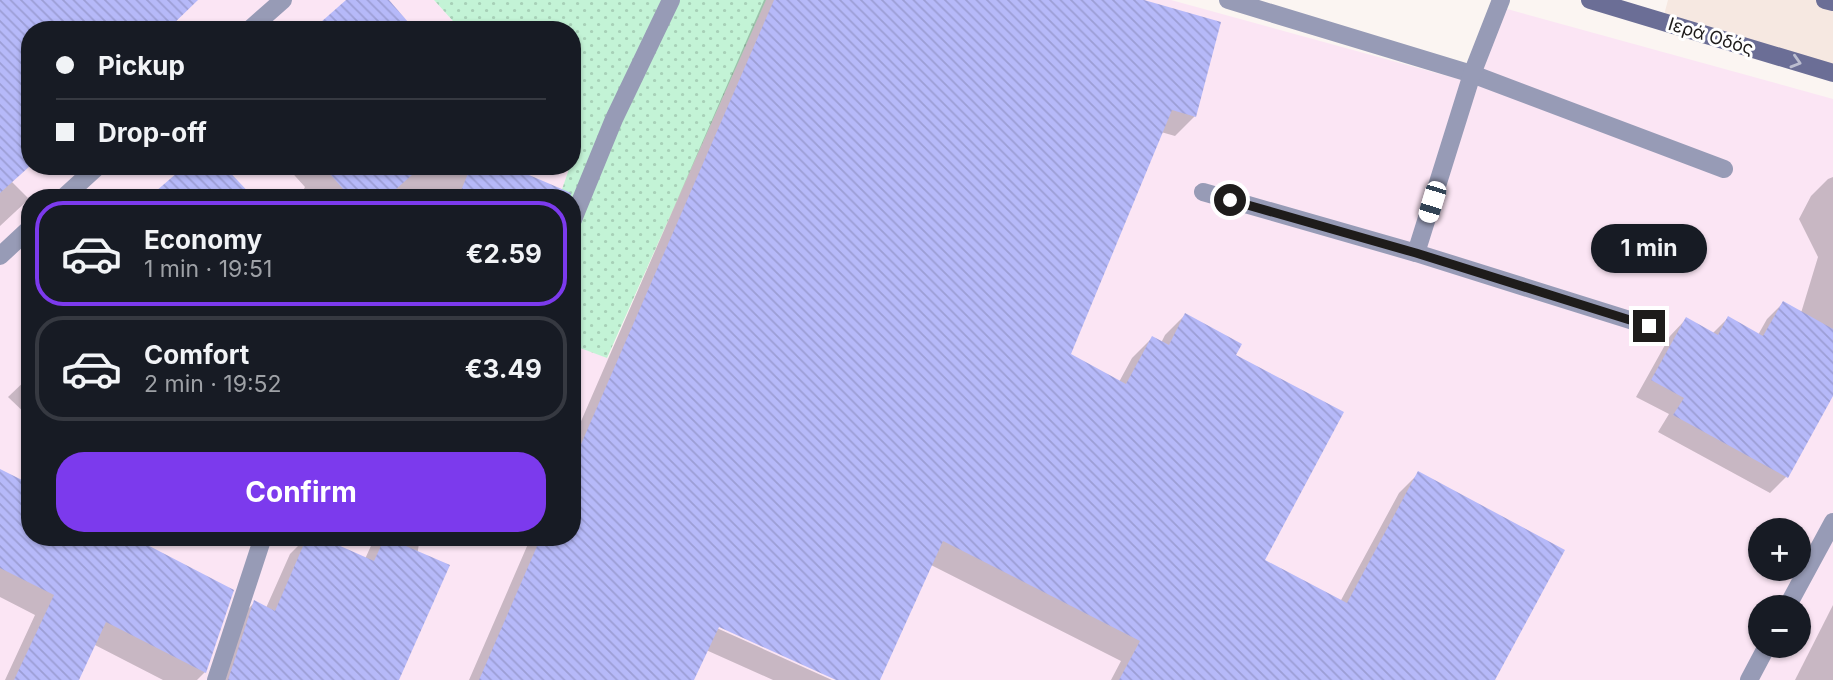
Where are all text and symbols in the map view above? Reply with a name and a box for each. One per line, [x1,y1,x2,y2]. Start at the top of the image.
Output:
street label: Ιερά Οδός [1666,13,1756,59]
text: Pickup [98,50,185,81]
one-way arrow [1790,53,1802,68]
text: Drop-off [98,117,207,148]
car [1416,179,1449,225]
route start [1214,184,1246,216]
icon: car [60,222,123,285]
text: Economy [144,224,262,255]
callout: 1 min [1591,224,1707,274]
text: 1 min [1621,234,1677,262]
text: €2.59 [466,238,542,269]
text: 1 min · 19:51 [144,255,272,283]
route end [1633,310,1665,342]
icon: car [60,337,123,400]
text: Comfort [144,339,249,370]
text: €3.49 [465,353,542,384]
text: 2 min · 19:52 [144,370,282,398]
button: Confirm [56,452,546,532]
map controls [1748,518,1811,658]
button: + [1748,518,1811,581]
button: − [1748,595,1811,658]

